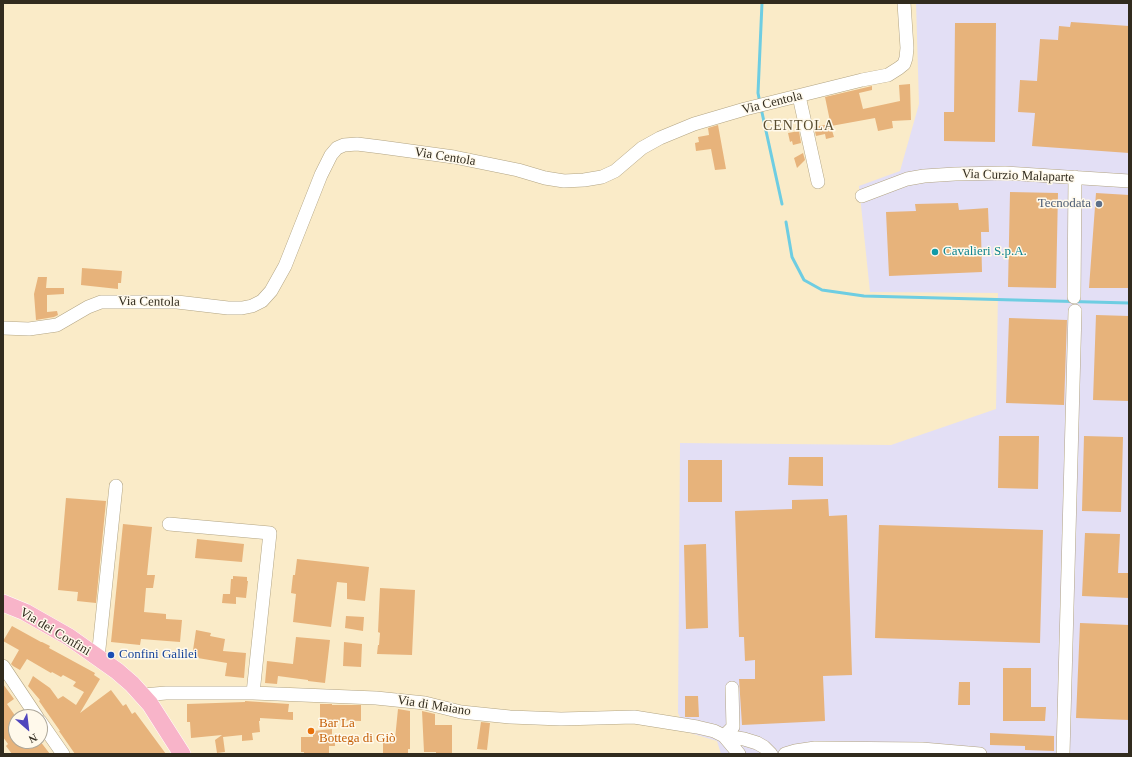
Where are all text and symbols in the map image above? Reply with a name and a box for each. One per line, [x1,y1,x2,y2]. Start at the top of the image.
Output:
street label: Via Centola [740,88,804,118]
district label: CENTOLA [763,118,835,134]
street label: Via Centola [413,144,477,170]
street label: Via Curzio Malaparte [961,166,1075,186]
place label: Tecnodata [1038,196,1091,212]
marker: Tecnodata [1094,199,1104,209]
place label: Cavalieri S.p.A. [943,244,1027,260]
marker: Cavalieri S.p.A. [930,247,940,257]
street label: Via Centola [118,294,180,310]
street label: Via dei Confini [17,605,93,659]
place label: Confini Galilei [119,647,197,663]
marker: Confini Galilei [106,650,116,660]
street label: Via di Maiano [396,692,472,720]
north arrow [8,709,48,749]
place label: Bar La Bottega di Giò [319,716,396,747]
marker: Bar La Bottega di Giò [306,726,316,736]
text: N [27,732,39,746]

